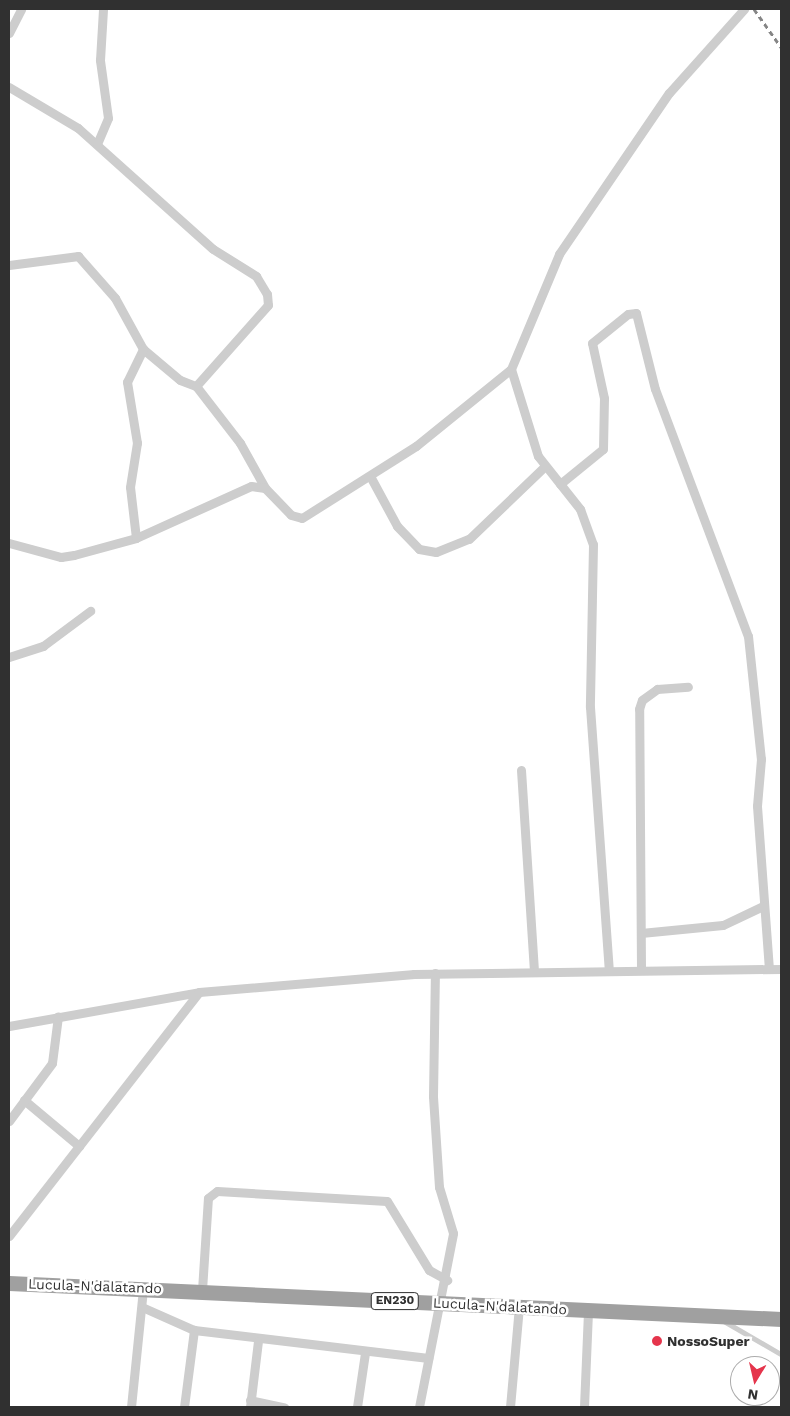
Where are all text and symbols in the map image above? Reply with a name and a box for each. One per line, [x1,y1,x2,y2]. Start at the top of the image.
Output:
street label: Lucula-N'dalatando [28,1275,162,1297]
road number: EN230 [370,1292,420,1310]
street label: Lucula-N'dalatando [433,1294,567,1318]
place label: NossoSuper [667,1333,750,1349]
marker: NossoSuper [651,1335,663,1347]
north arrow [730,1356,780,1406]
text: N [746,1386,759,1404]

